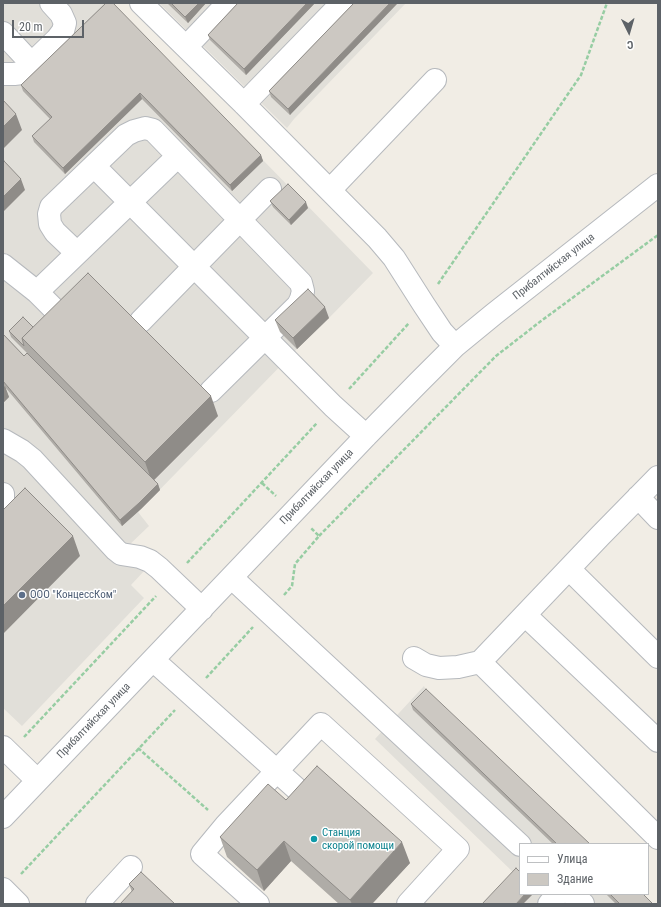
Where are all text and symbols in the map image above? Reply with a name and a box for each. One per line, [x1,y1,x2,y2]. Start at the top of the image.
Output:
scale bar [14,12,86,38]
north arrow [609,12,649,52]
text: 20 m [19,20,43,34]
text: С [626,38,634,51]
street label: Прибалтийская улица [511,231,597,303]
street label: Прибалтийская улица [278,446,356,528]
place label: ООО "КонцессКом" [30,588,116,602]
marker: ООО "КонцессКом" [17,590,27,600]
street label: Прибалтийская улица [55,680,133,762]
place label: Станция скорой помощи [322,826,394,852]
marker: Станция скорой помощи [309,834,319,844]
legend [519,843,649,895]
text: Улица [557,852,587,866]
text: Здание [557,872,593,886]

